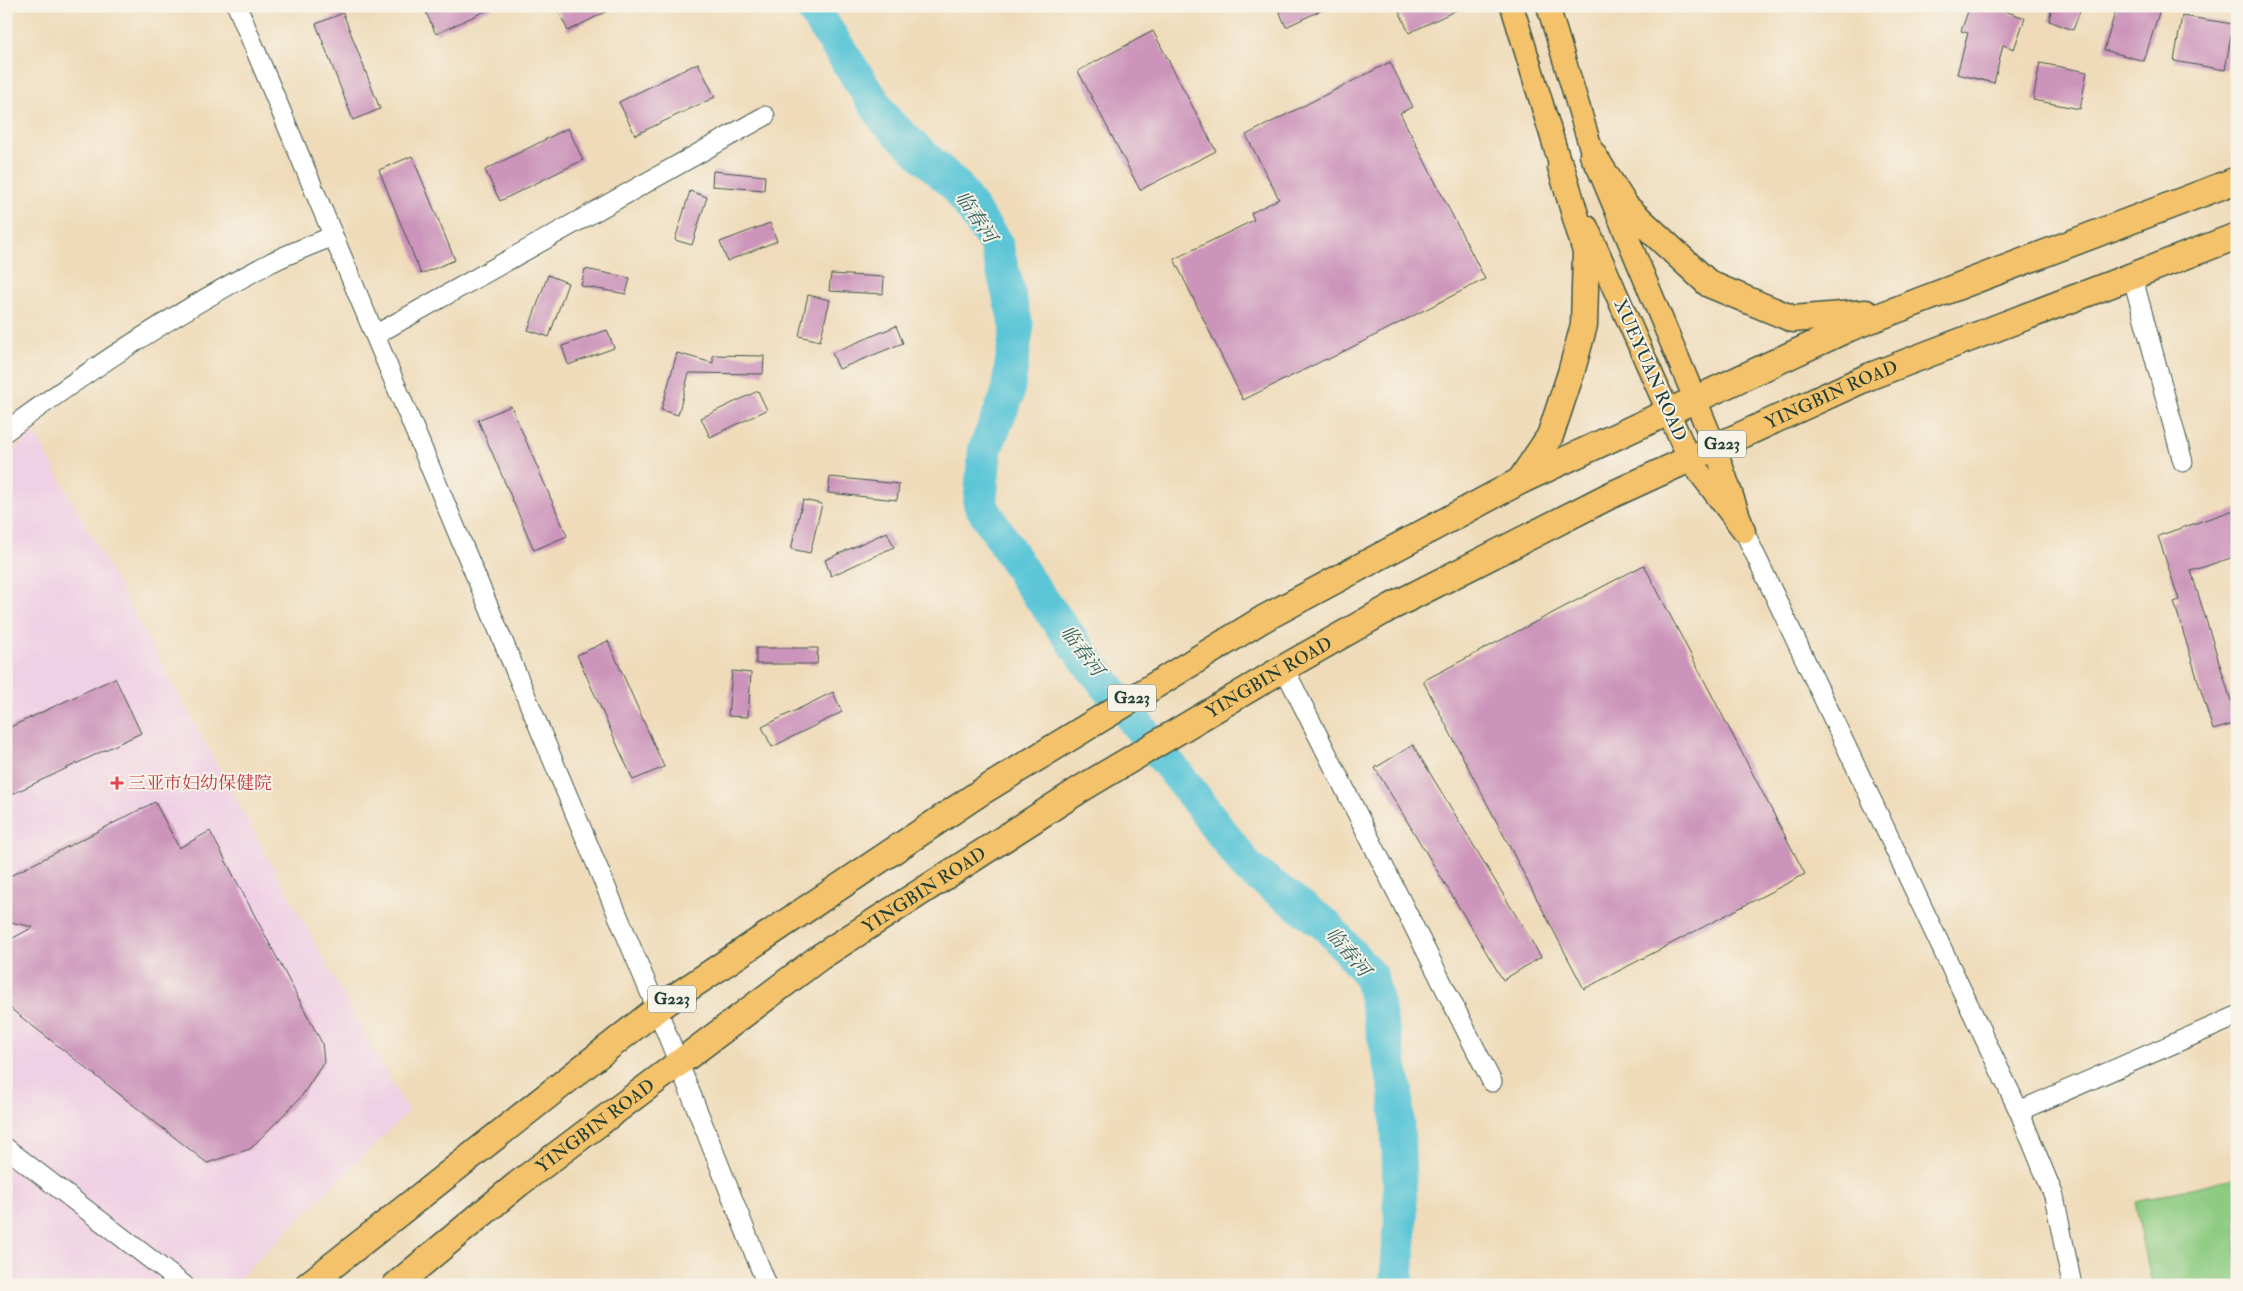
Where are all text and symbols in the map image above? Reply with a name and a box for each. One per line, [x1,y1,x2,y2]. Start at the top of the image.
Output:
water label: 临春河 [950,187,1004,250]
street label: XUEYUAN ROAD [1608,295,1692,445]
street label: YINGBIN ROAD [1761,355,1901,434]
road number: G223 [1698,430,1746,458]
water label: 临春河 [1055,621,1111,683]
street label: YINGBIN ROAD [1201,631,1336,724]
road number: G223 [1108,684,1156,711]
place label: 三亚市妇幼保健院 [128,772,272,795]
marker: 三亚市妇幼保健院 [110,776,124,790]
street label: YINGBIN ROAD [858,842,990,938]
water label: 临春河 [1320,922,1377,984]
road number: G223 [648,986,696,1012]
street label: YINGBIN ROAD [531,1074,659,1178]

